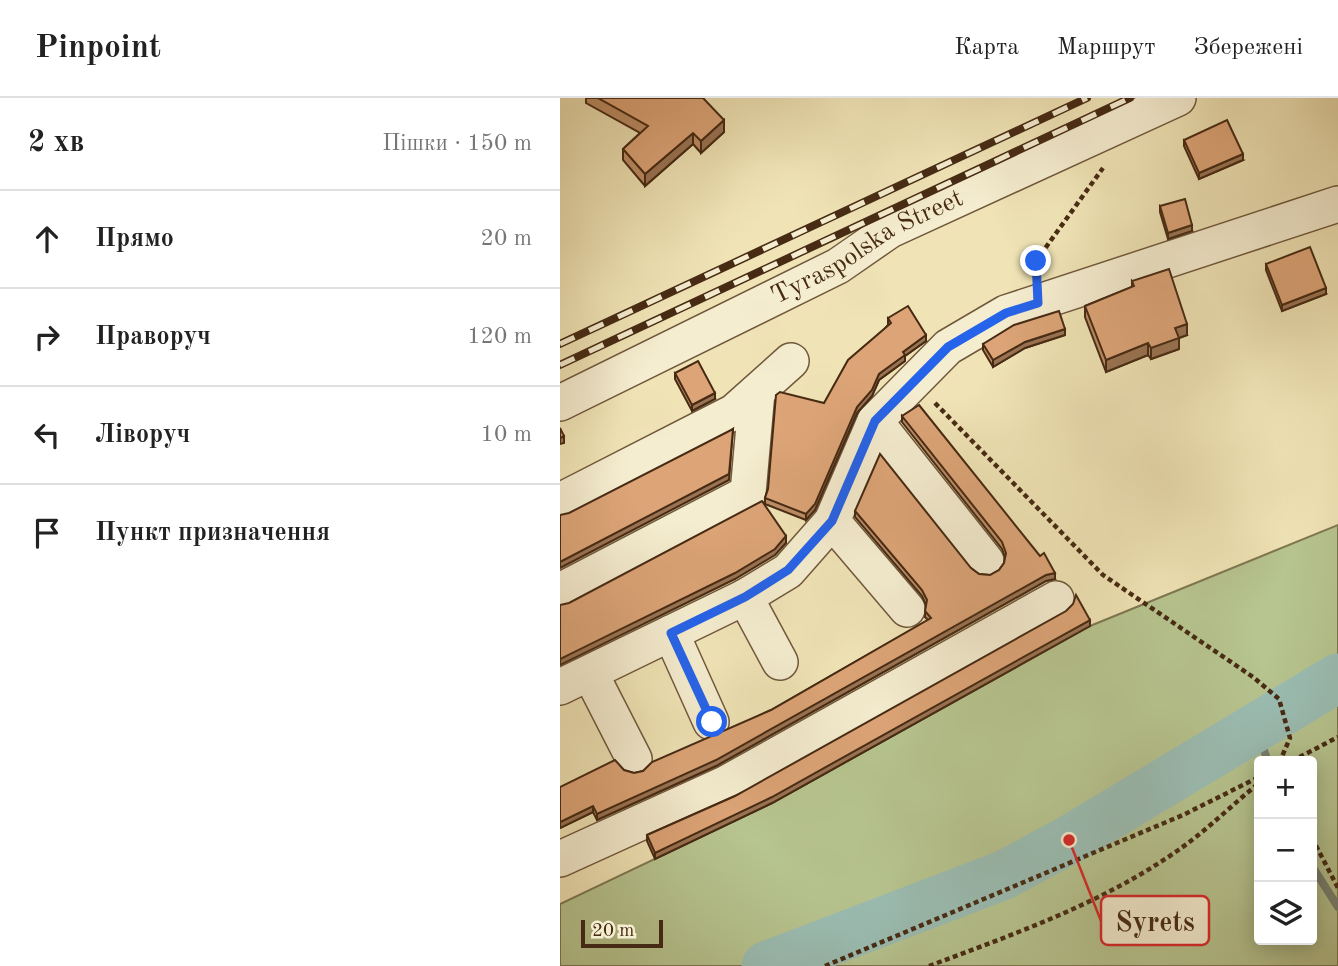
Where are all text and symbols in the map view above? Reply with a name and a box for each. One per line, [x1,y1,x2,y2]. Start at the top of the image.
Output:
text: Pinpoint [35,32,161,65]
text: Карта [954,36,1019,60]
text: Маршрут [1057,36,1156,60]
text: Збережені [1194,36,1303,60]
text: 2 хв [28,128,84,158]
text: Пішки · 150 m [382,132,532,155]
street label: Tyraspolska Street [768,185,967,310]
icon: ahead [28,220,66,258]
text: Прямо [95,226,174,252]
text: 20 m [481,227,532,250]
route end [1020,245,1051,276]
icon: right [28,318,66,356]
text: Праворуч [95,324,211,350]
text: 120 m [467,325,532,348]
icon: left [28,416,66,454]
text: Ліворуч [95,422,190,448]
text: 10 m [481,423,532,446]
icon: arrive [28,514,66,552]
text: Пункт призначення [95,520,330,546]
route start [696,706,727,737]
map controls [1254,756,1317,945]
button: + [1254,756,1317,819]
button: − [1254,819,1317,882]
button: layers [1254,882,1317,945]
callout: Syrets [1101,896,1209,945]
text: Syrets [1115,910,1195,938]
scale bar [581,917,663,949]
text: 20 m [592,922,634,941]

